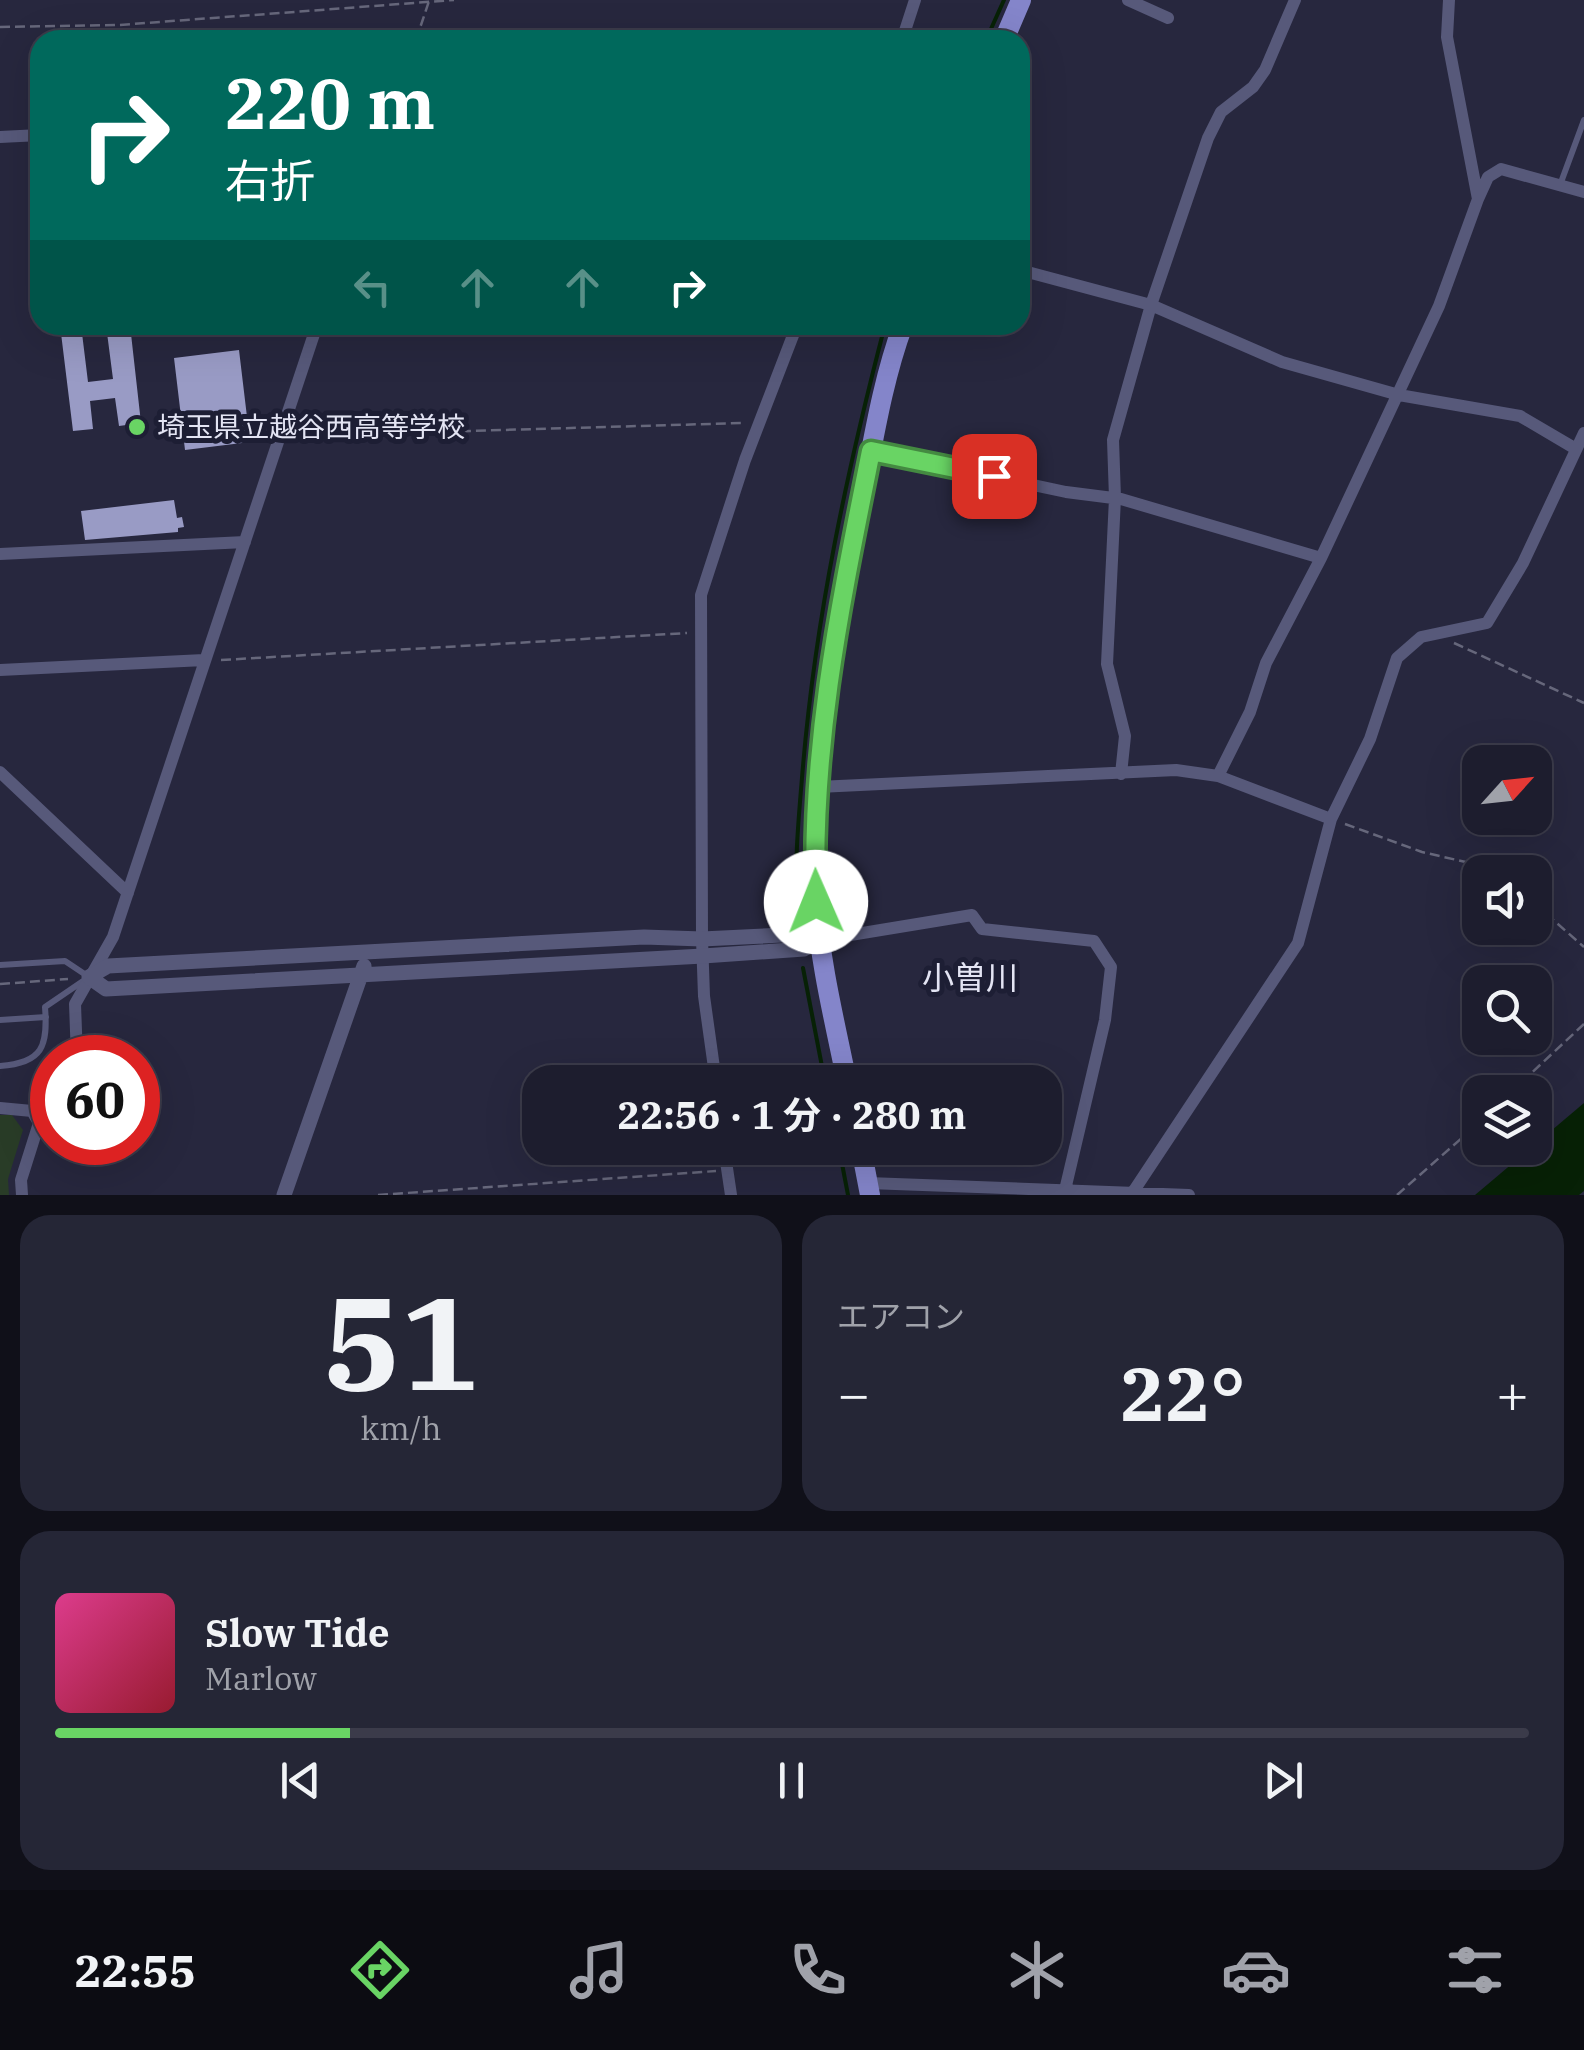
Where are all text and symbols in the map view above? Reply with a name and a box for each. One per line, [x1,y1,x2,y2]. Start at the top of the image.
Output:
text: 220 m [225,57,435,148]
icon: right [60,70,190,200]
text: 右折 [225,151,315,209]
icon: left [345,260,400,315]
icon: ahead [450,260,505,315]
icon: ahead [555,260,610,315]
icon: right [660,260,715,315]
place label: 埼玉県立越谷西高等学校 [157,408,465,445]
marker: 埼玉県立越谷西高等学校 [126,416,148,438]
pin [952,434,1037,519]
icon: arrive [967,449,1022,504]
north arrow [1462,745,1552,835]
map controls [1462,745,1552,1165]
position arrow [764,850,868,954]
button: sound [1462,855,1552,945]
district label: 小曽川 [922,956,1018,998]
button: search [1462,965,1552,1055]
speed limit sign: 60 [30,1035,160,1165]
button: layers [1462,1075,1552,1165]
text: 22:56 · 1 分 · 280 m [618,1090,966,1139]
text: 51 [323,1257,479,1426]
text: エアコン [837,1295,965,1337]
text: 22° [1120,1344,1246,1442]
text: − [837,1358,870,1429]
text: + [1496,1358,1529,1429]
text: km/h [361,1407,441,1449]
text: Slow Tide [205,1608,390,1657]
text: Marlow [205,1657,317,1699]
icon: previous [273,1753,328,1808]
icon: pause [764,1753,819,1808]
icon: next [1256,1753,1311,1808]
icon: directions [345,1935,415,2005]
icon: music [564,1935,634,2005]
icon: phone [783,1935,853,2005]
icon: climate [1002,1935,1072,2005]
icon: car [1221,1935,1291,2005]
icon: filters [1440,1935,1510,2005]
text: 22:55 [74,1941,196,1999]

